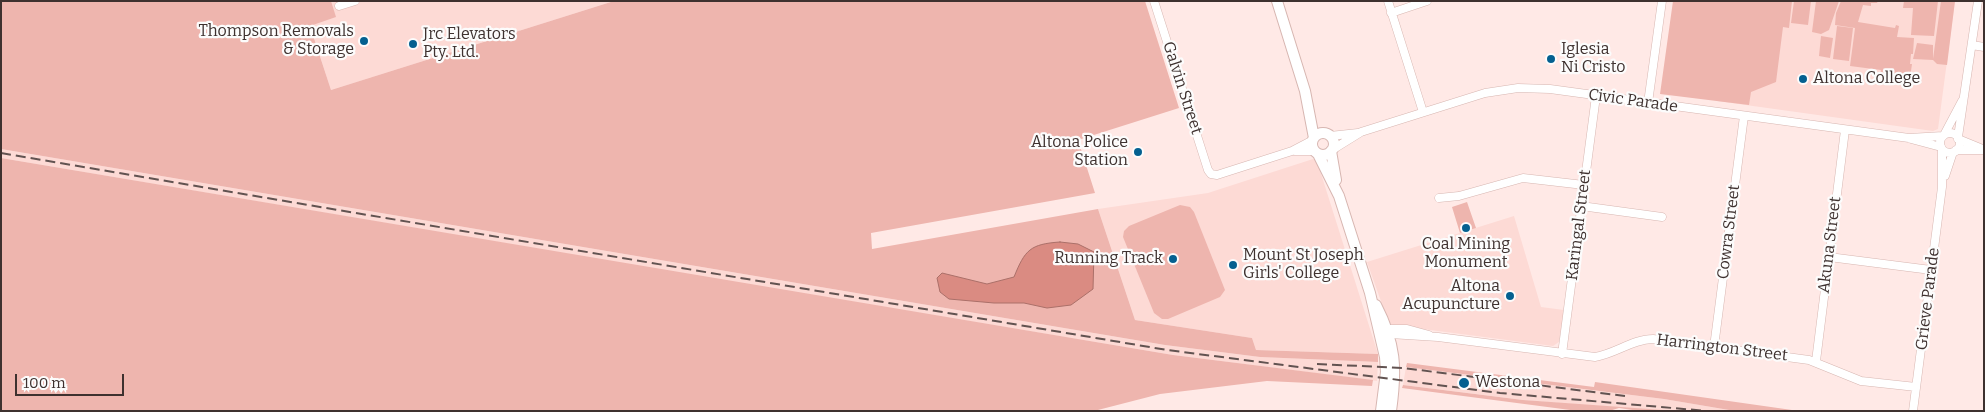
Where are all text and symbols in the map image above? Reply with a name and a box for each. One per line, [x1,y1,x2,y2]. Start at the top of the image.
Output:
place label: Thompson Removals & Storage [198,22,354,60]
place label: Jrc Elevators Pty. Ltd. [423,25,516,63]
marker: Thompson Removals & Storage [358,35,370,47]
marker: Jrc Elevators Pty. Ltd. [407,38,419,50]
street label: Galvin Street [1158,39,1206,137]
place label: Iglesia Ni Cristo [1561,40,1626,78]
marker: Iglesia Ni Cristo [1545,53,1557,65]
place label: Altona College [1813,69,1920,89]
marker: Altona College [1797,73,1809,85]
street label: Civic Parade [1587,85,1679,117]
place label: Altona Police Station [1031,133,1128,171]
marker: Altona Police Station [1132,146,1144,158]
street label: Karingal Street [1563,168,1595,282]
street label: Cowra Street [1714,184,1744,280]
street label: Akuna Street [1815,196,1845,294]
marker: Coal Mining Monument [1460,222,1472,234]
place label: Coal Mining Monument [1422,235,1510,273]
place label: Mount St Joseph Girls' College [1243,246,1364,284]
street label: Grieve Parade [1912,247,1944,351]
place label: Running Track [1054,249,1163,269]
marker: Running Track [1167,253,1179,265]
marker: Mount St Joseph Girls' College [1227,259,1239,271]
place label: Altona Acupuncture [1402,277,1500,315]
marker: Altona Acupuncture [1504,290,1516,302]
street label: Harrington Street [1655,330,1789,366]
scale bar [18,364,126,396]
place label: Westona [1475,373,1540,393]
text: 100 m [23,374,66,392]
marker: Westona [1457,376,1471,390]

